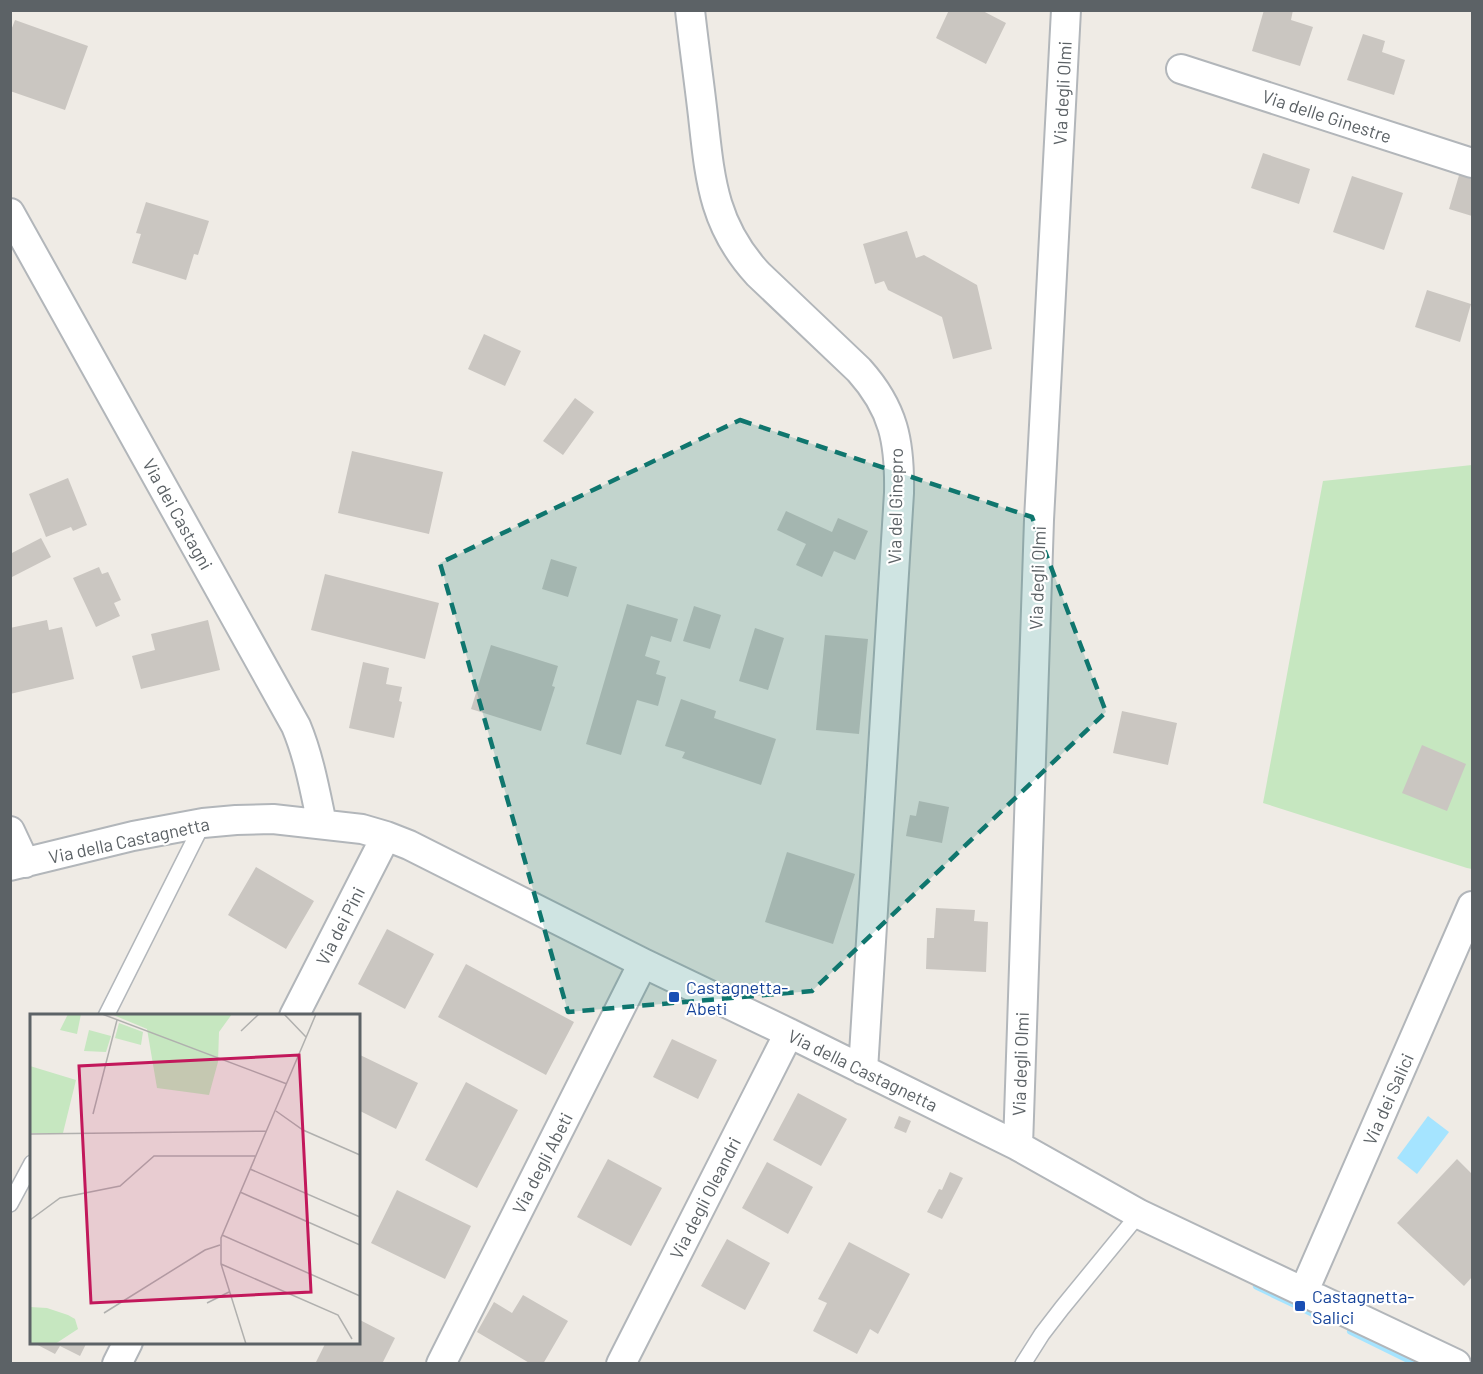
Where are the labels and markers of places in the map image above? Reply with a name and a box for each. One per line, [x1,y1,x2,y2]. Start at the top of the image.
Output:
place label: Castagnetta- Abeti [686,976,788,1019]
marker: Castagnetta- Abeti [667,990,681,1004]
place label: Castagnetta- Salici [1312,1285,1414,1328]
marker: Castagnetta- Salici [1293,1299,1307,1313]

